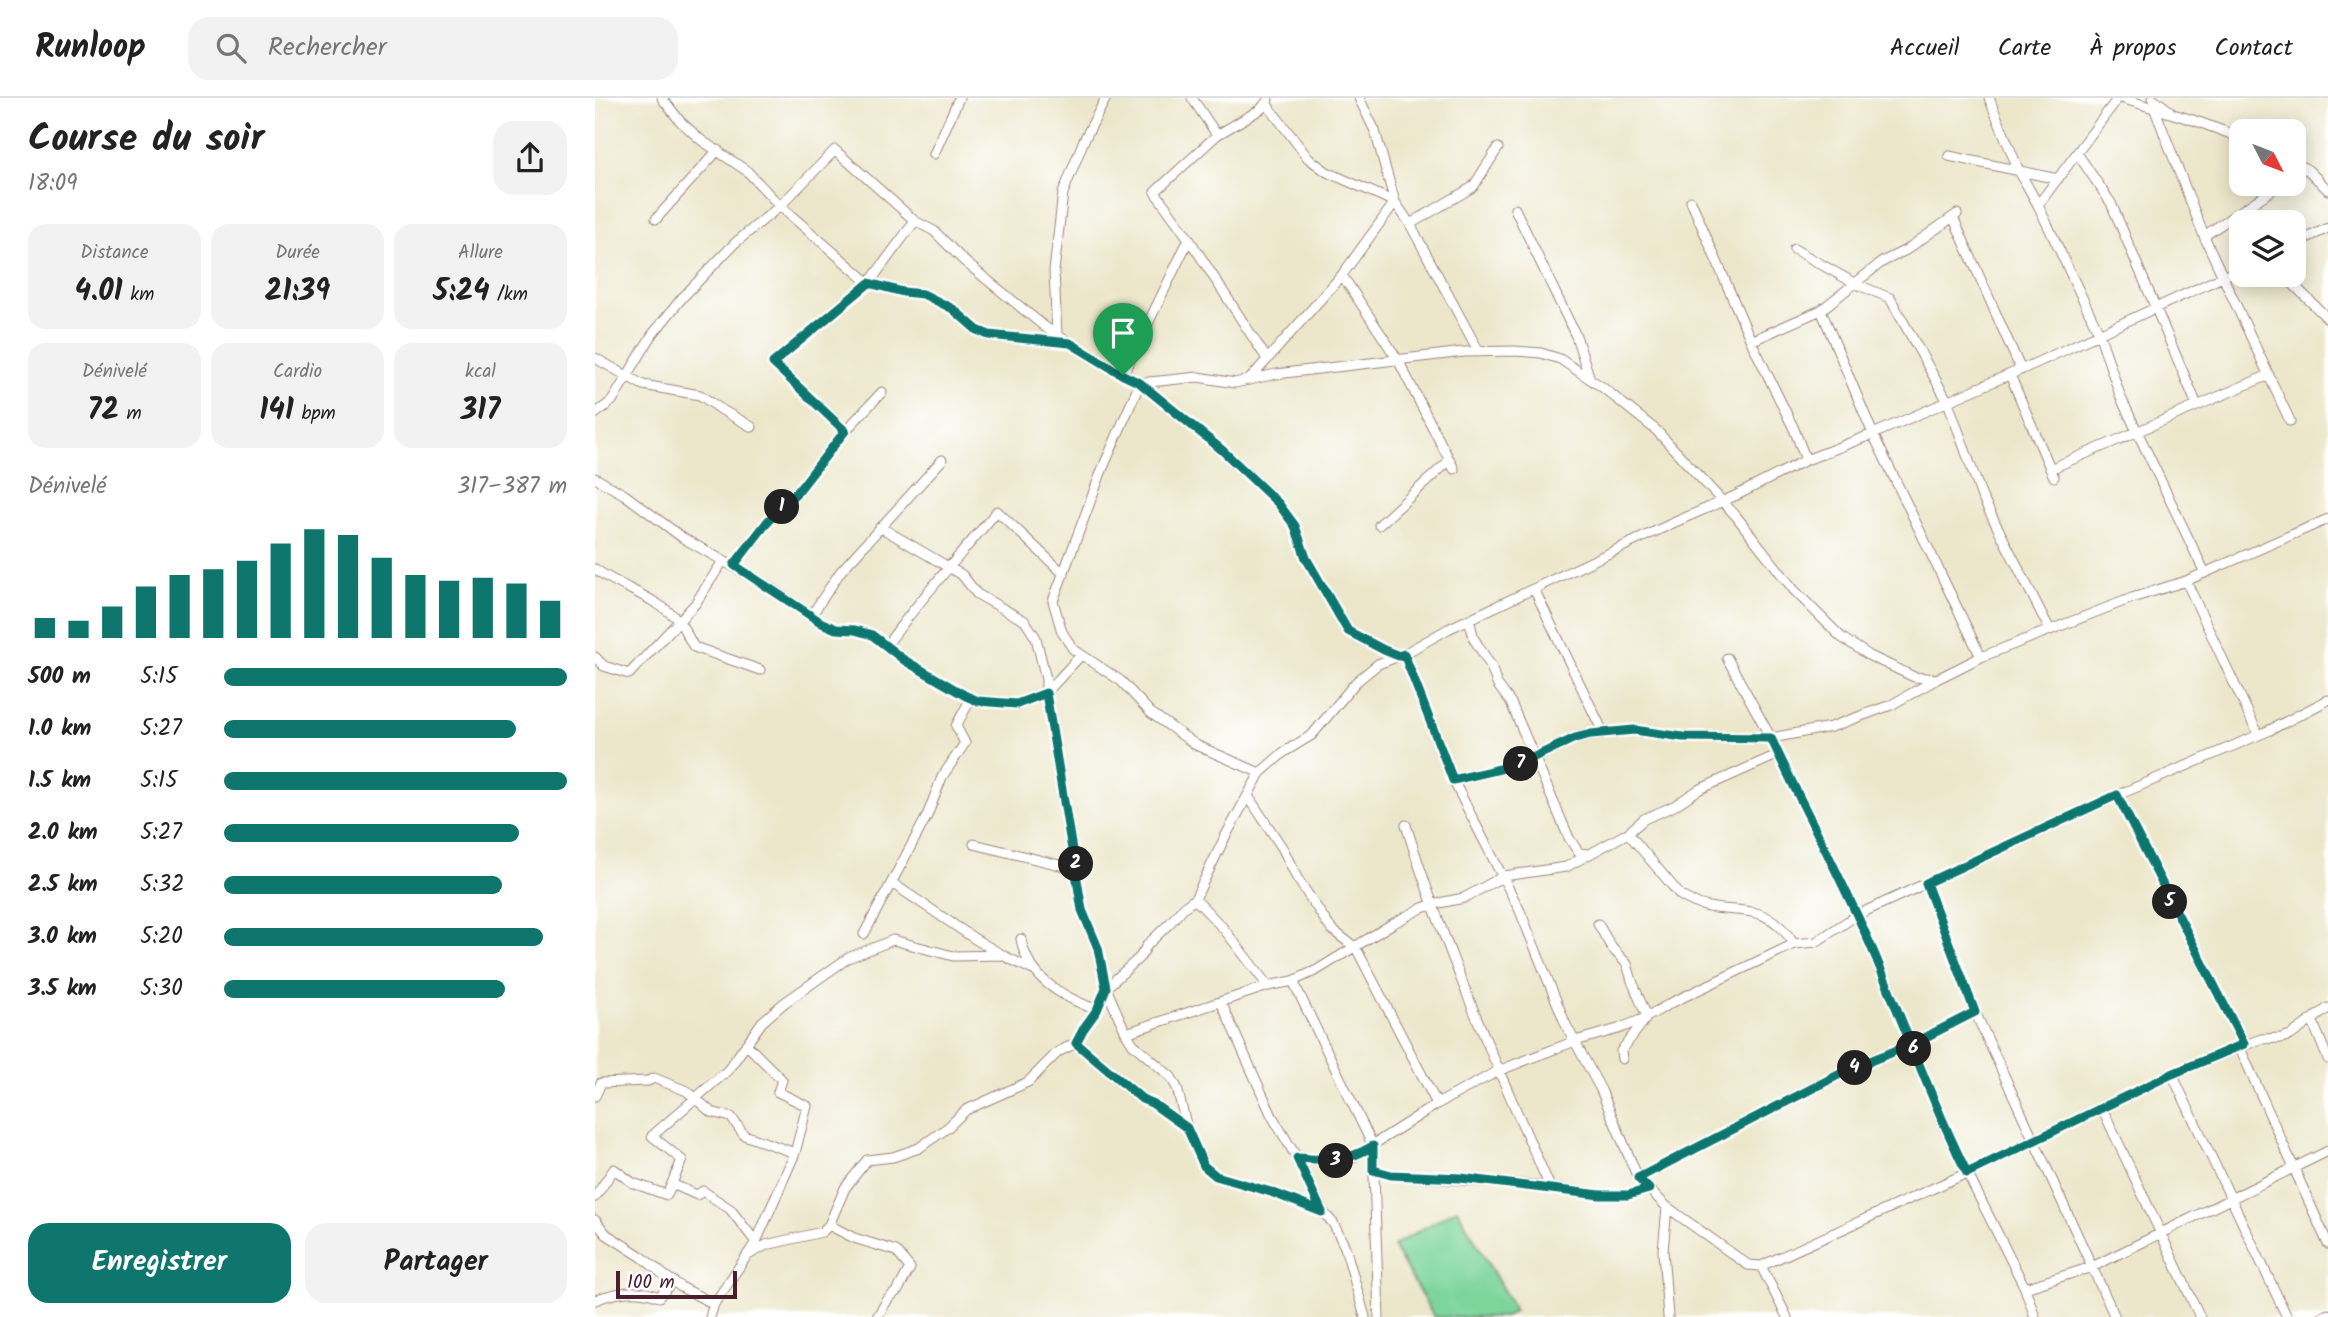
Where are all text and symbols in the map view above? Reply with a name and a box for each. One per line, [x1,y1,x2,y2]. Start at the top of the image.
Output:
search box [188,17,678,80]
text: Runloop [35,22,146,75]
text: Rechercher [268,27,386,69]
icon: search [212,29,250,67]
text: Accueil [1890,29,1960,68]
text: Carte [1998,29,2051,68]
text: À propos [2089,29,2176,68]
text: Contact [2214,29,2293,68]
text: Course du soir [28,110,264,170]
north arrow [2229,119,2307,196]
map controls [2229,119,2306,287]
button: share [493,121,567,195]
text: 18:09 [28,166,77,202]
button: layers [2229,210,2306,287]
text: Distance [80,238,149,268]
text: Durée [275,238,320,268]
text: Allure [458,238,503,268]
text: 4.01 [75,268,123,316]
text: 21:39 [265,268,330,316]
text: 5:24 [433,268,490,316]
text: km [123,280,154,310]
text: /km [490,280,528,310]
pin [1093,303,1153,375]
icon: arrive [1104,314,1142,352]
text: Dénivelé [82,357,147,387]
text: Cardio [273,357,322,387]
text: kcal [465,357,496,387]
text: 72 [87,387,119,435]
text: 141 [259,387,294,435]
text: 317 [461,387,500,435]
text: m [119,399,142,429]
text: bpm [294,399,336,429]
text: Dénivelé [28,469,106,505]
text: 317–387 m [457,469,567,505]
pin: 1 [765,490,799,524]
text: 1 [779,491,784,521]
text: 500 m [28,659,91,695]
text: 5:15 [140,659,178,695]
text: 1.0 km [28,711,91,747]
text: 5:27 [140,711,182,747]
pin: 7 [1503,746,1539,782]
text: 7 [1516,748,1525,778]
text: 1.5 km [28,763,91,799]
text: 5:15 [140,763,178,799]
text: 2.0 km [28,815,98,851]
text: 5:27 [140,815,182,851]
pin: 2 [1058,846,1093,882]
text: 2 [1070,848,1081,878]
text: 2.5 km [28,867,98,903]
text: 5:32 [140,867,185,903]
pin: 5 [2153,884,2187,920]
text: 5 [2165,886,2174,916]
text: 3.0 km [28,919,97,955]
text: 5:20 [140,919,183,955]
text: 3.5 km [28,971,97,1007]
text: 5:30 [140,971,183,1007]
pin: 6 [1897,1032,1931,1066]
text: 6 [1908,1033,1919,1063]
pin: 4 [1837,1051,1873,1086]
text: 4 [1849,1052,1860,1082]
pin: 3 [1319,1144,1353,1178]
text: 3 [1330,1145,1341,1175]
button: Enregistrer [28,1223,291,1303]
button: Partager [305,1223,567,1303]
scale bar [616,1268,737,1300]
text: 100 m [627,1268,675,1298]

